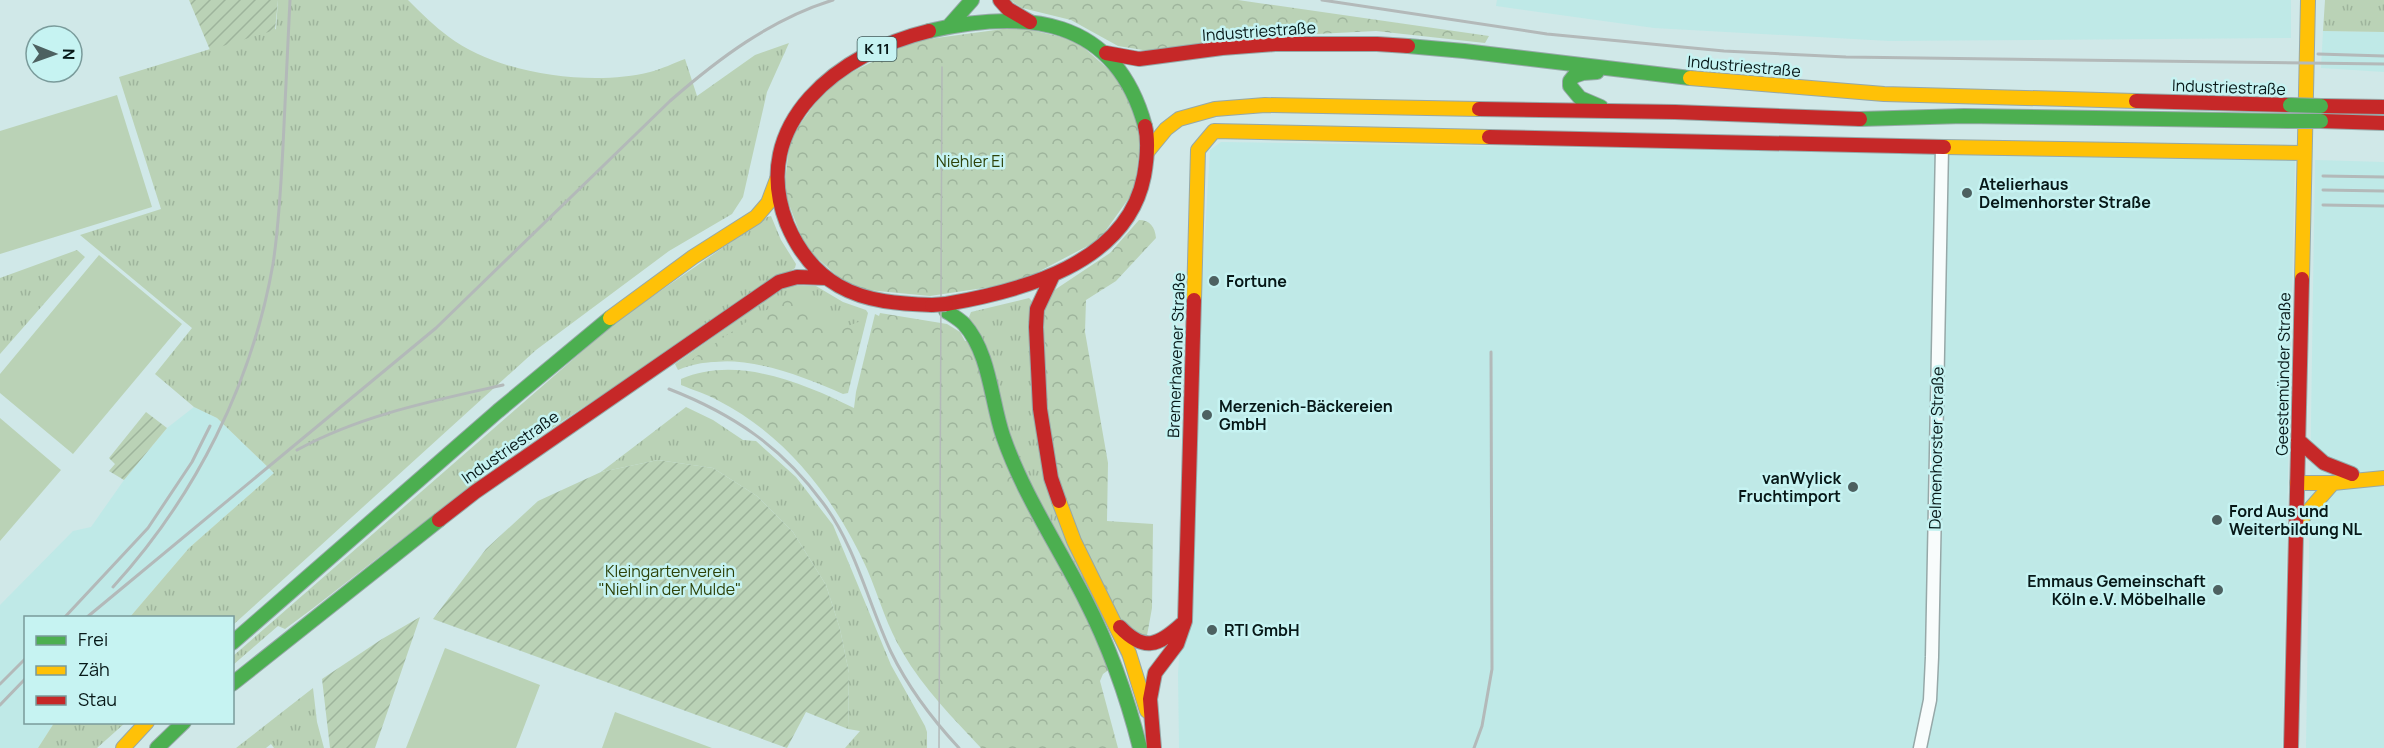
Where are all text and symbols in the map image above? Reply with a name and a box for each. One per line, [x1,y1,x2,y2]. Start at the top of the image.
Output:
street label: Industriestraße [1201,16,1317,46]
north arrow [24,24,84,84]
road number: K 11 [858,37,896,61]
text: N [58,48,80,60]
street label: Industriestraße [1686,50,1802,82]
street label: Industriestraße [2172,74,2286,100]
park label: Niehler Ei [936,150,1004,172]
place label: Atelierhaus Delmenhorster Straße [1979,173,2151,213]
marker: Atelierhaus Delmenhorster Straße [1960,186,1974,200]
place label: Fortune [1226,270,1287,292]
street label: Bremerhavener Straße [1162,272,1190,438]
marker: Fortune [1207,274,1221,288]
street label: Geestemünder Straße [2271,292,2295,456]
street label: Delmenhorster Straße [1924,366,1948,530]
place label: Merzenich-Bäckereien GmbH [1219,395,1393,435]
street label: Industriestraße [457,405,563,489]
marker: Merzenich-Bäckereien GmbH [1200,408,1214,422]
place label: vanWylick Fruchtimport [1738,467,1841,507]
marker: vanWylick Fruchtimport [1846,480,1860,494]
place label: Ford Aus und Weiterbildung NL [2229,500,2363,540]
marker: Ford Aus und Weiterbildung NL [2210,513,2224,527]
park label: Kleingartenverein "Niehl in der Mulde" [599,560,741,600]
place label: Emmaus Gemeinschaft Köln e.V. Möbelhalle [2027,570,2206,610]
marker: Emmaus Gemeinschaft Köln e.V. Möbelhalle [2211,583,2225,597]
legend [24,616,234,724]
place label: RTI GmbH [1224,619,1299,641]
marker: RTI GmbH [1205,623,1219,637]
text: Frei [78,627,108,651]
text: Zäh [78,657,110,681]
text: Stau [78,687,117,711]

